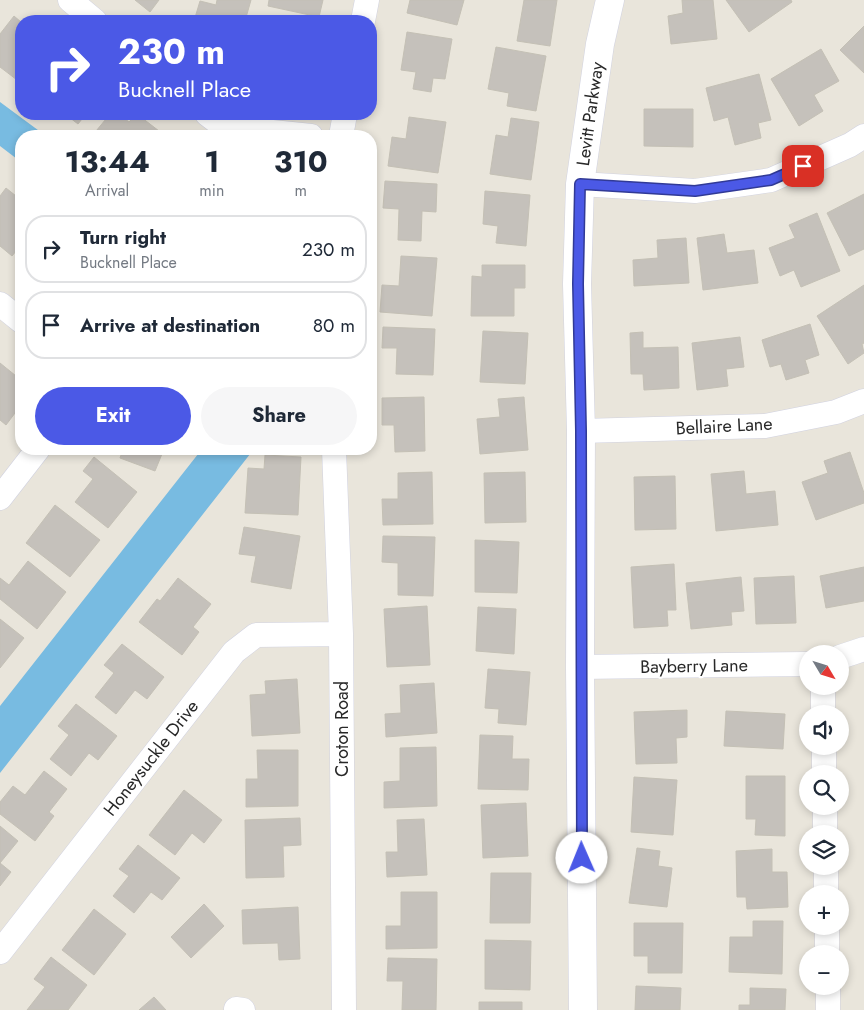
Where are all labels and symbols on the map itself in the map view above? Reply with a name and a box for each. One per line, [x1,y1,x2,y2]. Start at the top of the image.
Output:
street label: Levitt Parkway [570,60,610,168]
pin [782,145,824,187]
street label: Bellaire Lane [675,410,773,442]
north arrow [799,645,849,695]
street label: Bayberry Lane [640,652,748,680]
street label: Croton Road [329,681,355,777]
street label: Honeysuckle Drive [97,694,205,822]
position arrow [555,831,607,883]

